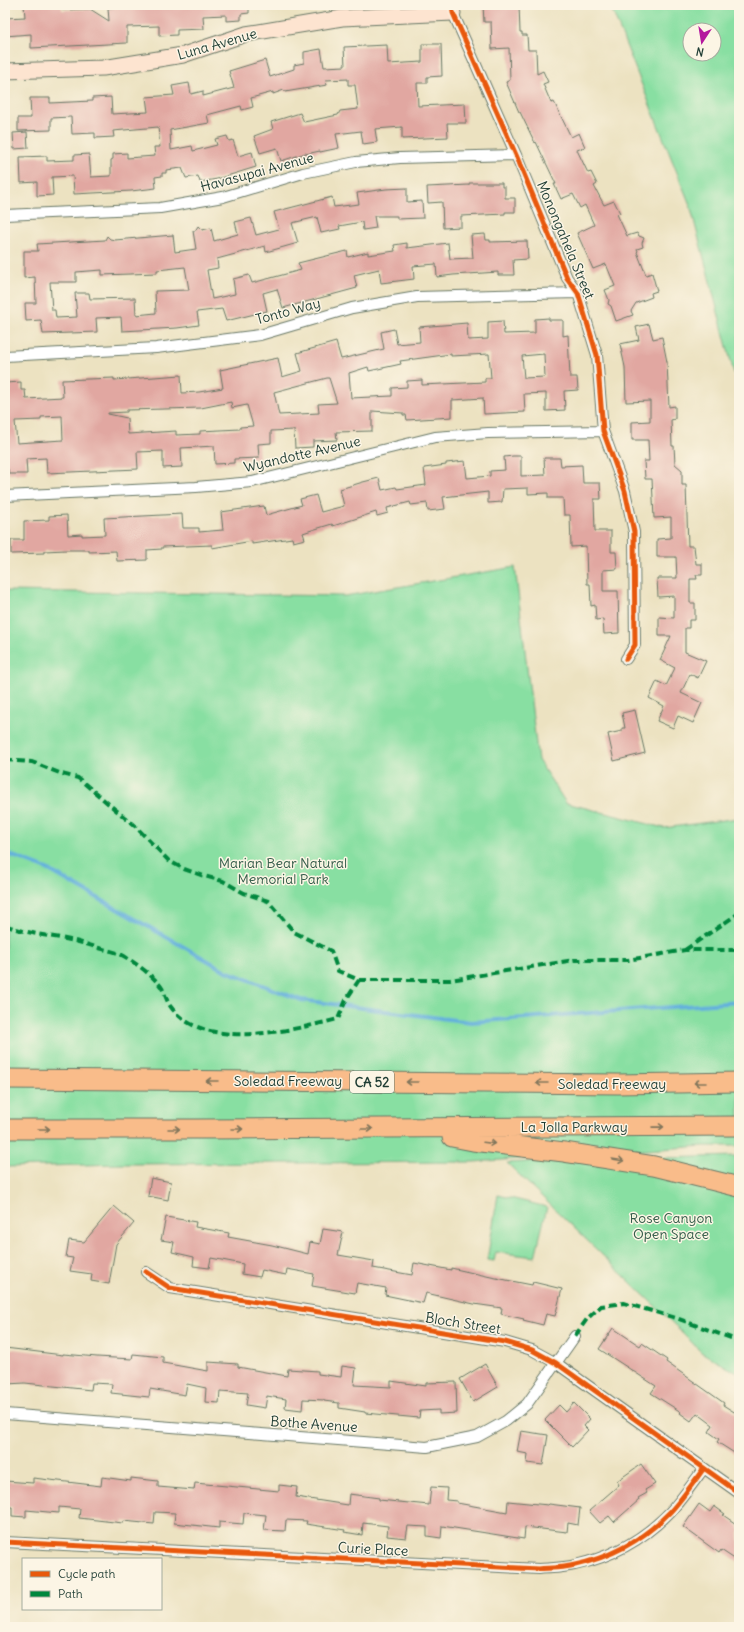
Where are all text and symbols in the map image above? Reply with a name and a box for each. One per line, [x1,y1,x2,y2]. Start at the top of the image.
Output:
north arrow [682,22,722,62]
street label: Luna Avenue [175,24,259,64]
text: N [695,44,705,59]
street label: Havasupai Avenue [198,148,316,196]
street label: Monongahela Street [533,178,599,302]
street label: Tonto Way [254,294,322,328]
street label: Wyandotte Avenue [242,432,362,476]
park label: Marian Bear Natural Memorial Park [219,854,347,888]
road number: CA 52 [350,1071,394,1093]
street label: Soledad Freeway [234,1072,342,1090]
street label: Soledad Freeway [558,1075,666,1093]
one-way arrow [206,1077,219,1084]
one-way arrow [406,1078,419,1086]
one-way arrow [536,1079,549,1087]
one-way arrow [694,1079,707,1087]
street label: La Jolla Parkway [520,1118,628,1136]
one-way arrow [651,1123,664,1131]
one-way arrow [37,1125,50,1133]
one-way arrow [167,1125,180,1133]
one-way arrow [230,1125,243,1133]
one-way arrow [360,1125,373,1133]
one-way arrow [482,1139,495,1147]
one-way arrow [611,1156,624,1164]
park label: Rose Canyon Open Space [630,1209,712,1243]
street label: Bloch Street [424,1308,502,1338]
street label: Bothe Avenue [270,1412,358,1436]
street label: Curie Place [337,1538,409,1560]
legend [22,1558,162,1610]
text: Cycle path [58,1566,115,1581]
text: Path [58,1586,83,1601]

